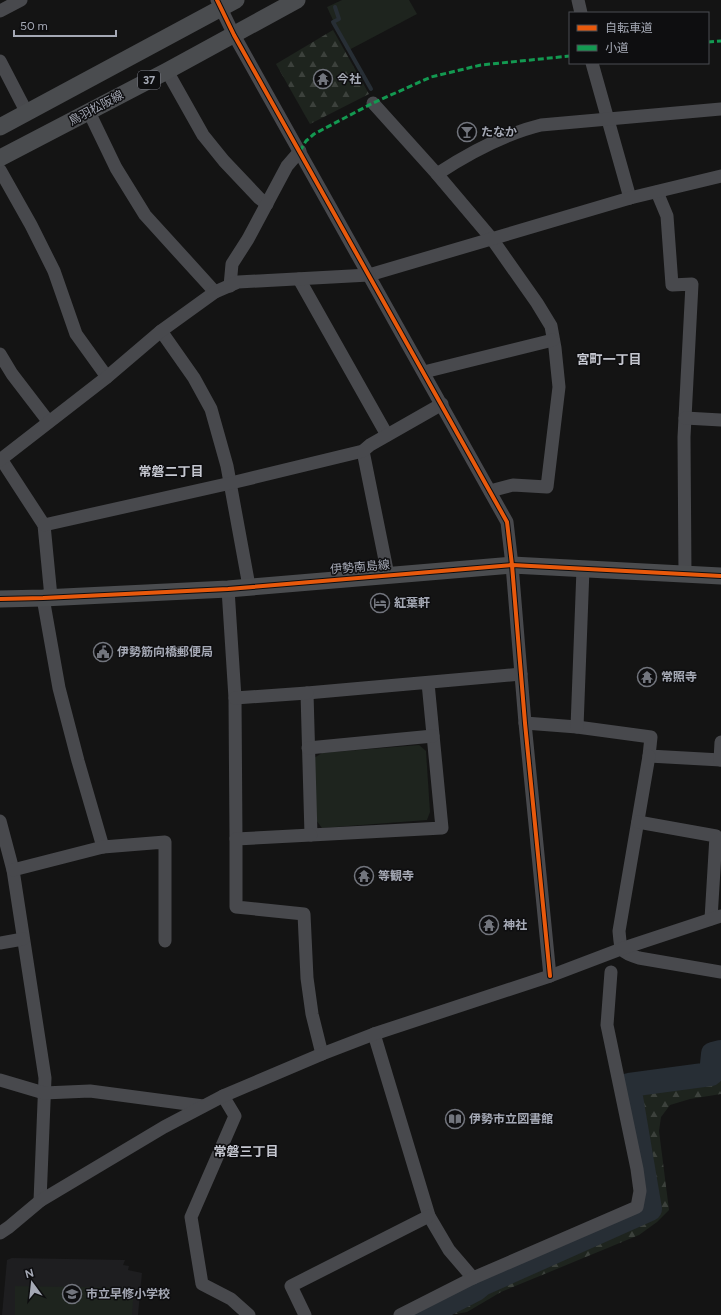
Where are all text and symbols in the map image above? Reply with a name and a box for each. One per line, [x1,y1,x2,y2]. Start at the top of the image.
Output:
scale bar [14,12,116,38]
legend [569,12,709,64]
text: 50 m [20,19,48,33]
text: 自転車道 [605,21,653,35]
text: 小道 [605,41,629,55]
temple icon: 今社 [312,68,334,90]
road number: 37 [138,71,160,89]
place label: 今社 [337,72,361,86]
street label: 鳥羽松阪線 [66,88,126,128]
bar icon: たなか [456,121,478,143]
place label: たなか [481,125,517,139]
district label: 宮町一丁目 [576,352,642,367]
district label: 常磐二丁目 [138,464,204,479]
street label: 伊勢南島線 [329,557,391,577]
hotel icon: 紅葉軒 [369,592,391,614]
place label: 紅葉軒 [394,596,430,610]
public building icon: 伊勢筋向橋郵便局 [92,641,114,663]
place label: 伊勢筋向橋郵便局 [117,645,213,659]
temple icon: 常照寺 [636,666,658,688]
place label: 常照寺 [661,670,697,684]
temple icon: 等観寺 [353,865,375,887]
place label: 等観寺 [378,869,414,883]
temple icon: 神社 [478,914,500,936]
place label: 神社 [503,918,527,932]
library icon: 伊勢市立図書館 [444,1108,466,1130]
place label: 伊勢市立図書館 [469,1112,553,1126]
district label: 常磐三丁目 [213,1144,279,1159]
north arrow [12,1263,52,1303]
text: N [24,1266,35,1281]
school or university icon: 市立早修小学校 [61,1283,83,1305]
place label: 市立早修小学校 [86,1287,170,1301]

